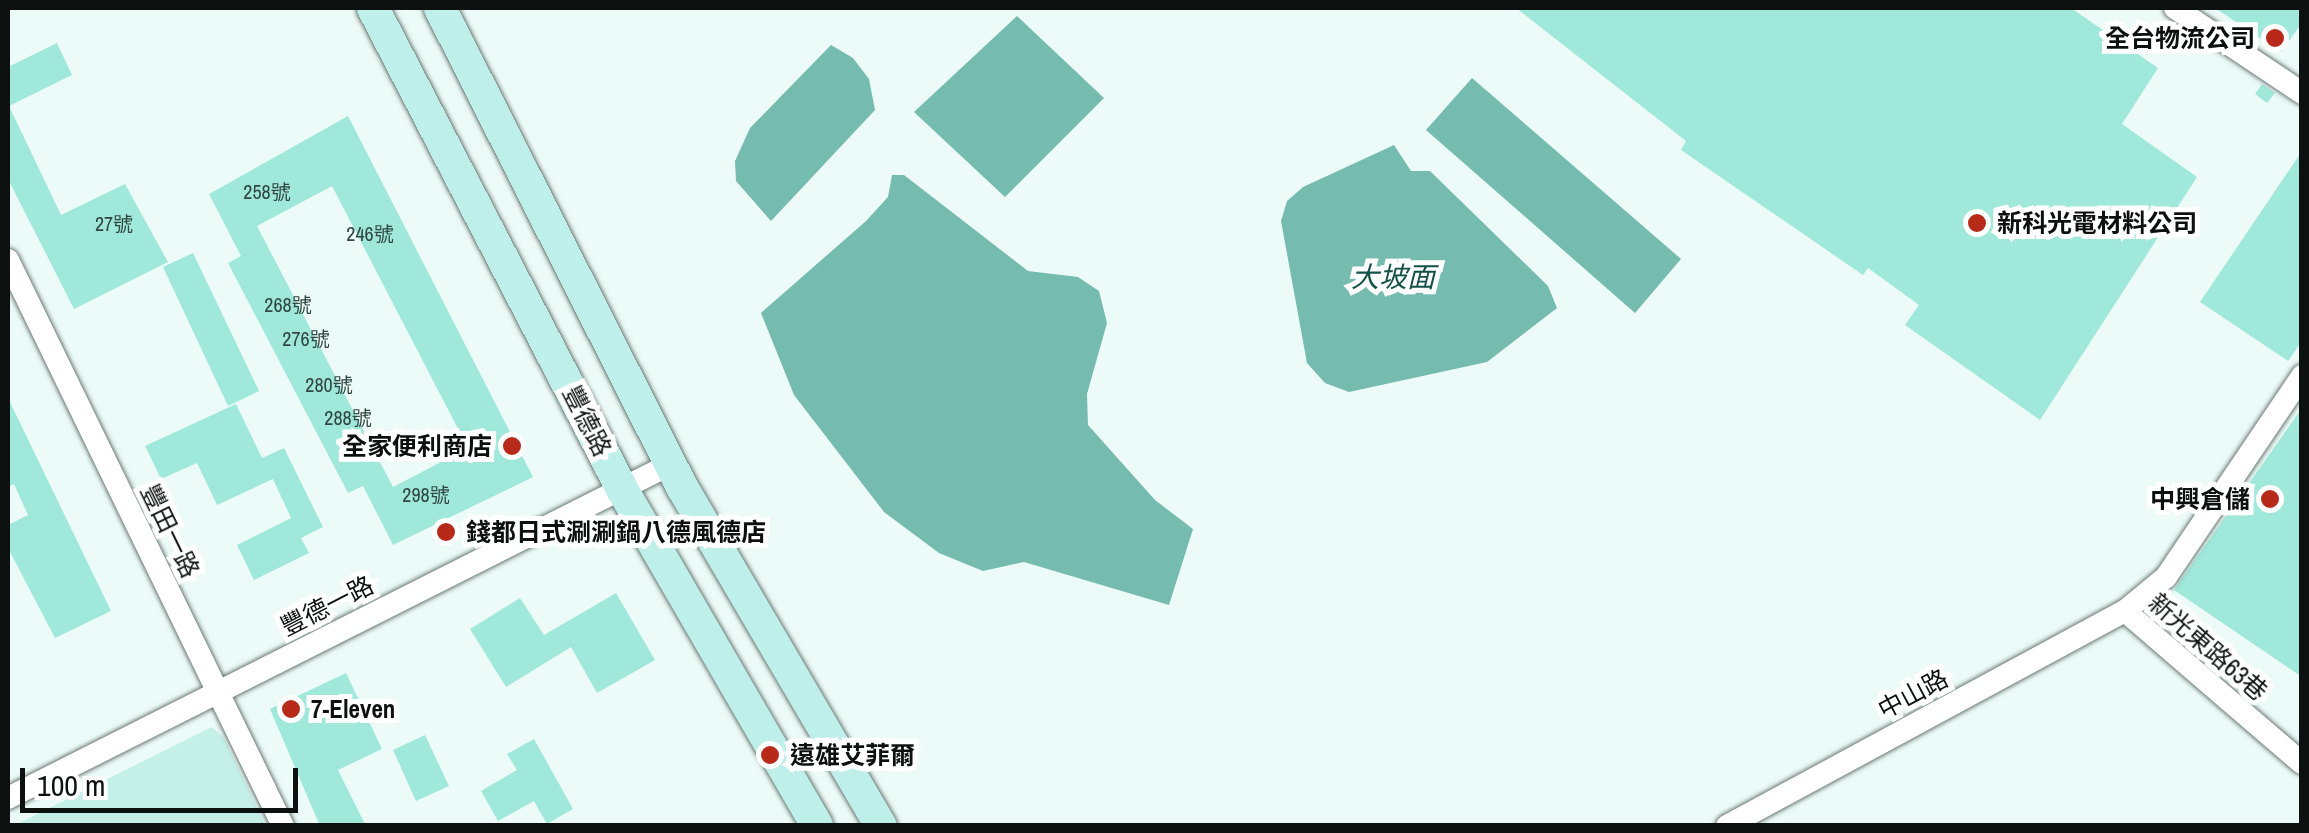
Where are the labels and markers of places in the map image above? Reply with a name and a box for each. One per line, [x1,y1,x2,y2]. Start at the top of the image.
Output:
place label: 全台物流公司 [2105,23,2255,53]
marker: 全台物流公司 [2264,27,2286,49]
place label: 新科光電材料公司 [1997,208,2197,238]
marker: 新科光電材料公司 [1966,212,1988,234]
place label: 全家便利商店 [342,431,492,461]
marker: 全家便利商店 [501,435,523,457]
place label: 中興倉儲 [2150,484,2250,514]
marker: 中興倉儲 [2259,488,2281,510]
place label: 錢都日式涮涮鍋八德風德店 [466,517,766,547]
marker: 錢都日式涮涮鍋八德風德店 [435,521,457,543]
place label: 7-Eleven [311,694,395,724]
marker: 7-Eleven [280,698,302,720]
place label: 遠雄艾菲爾 [790,740,915,770]
marker: 遠雄艾菲爾 [759,744,781,766]

